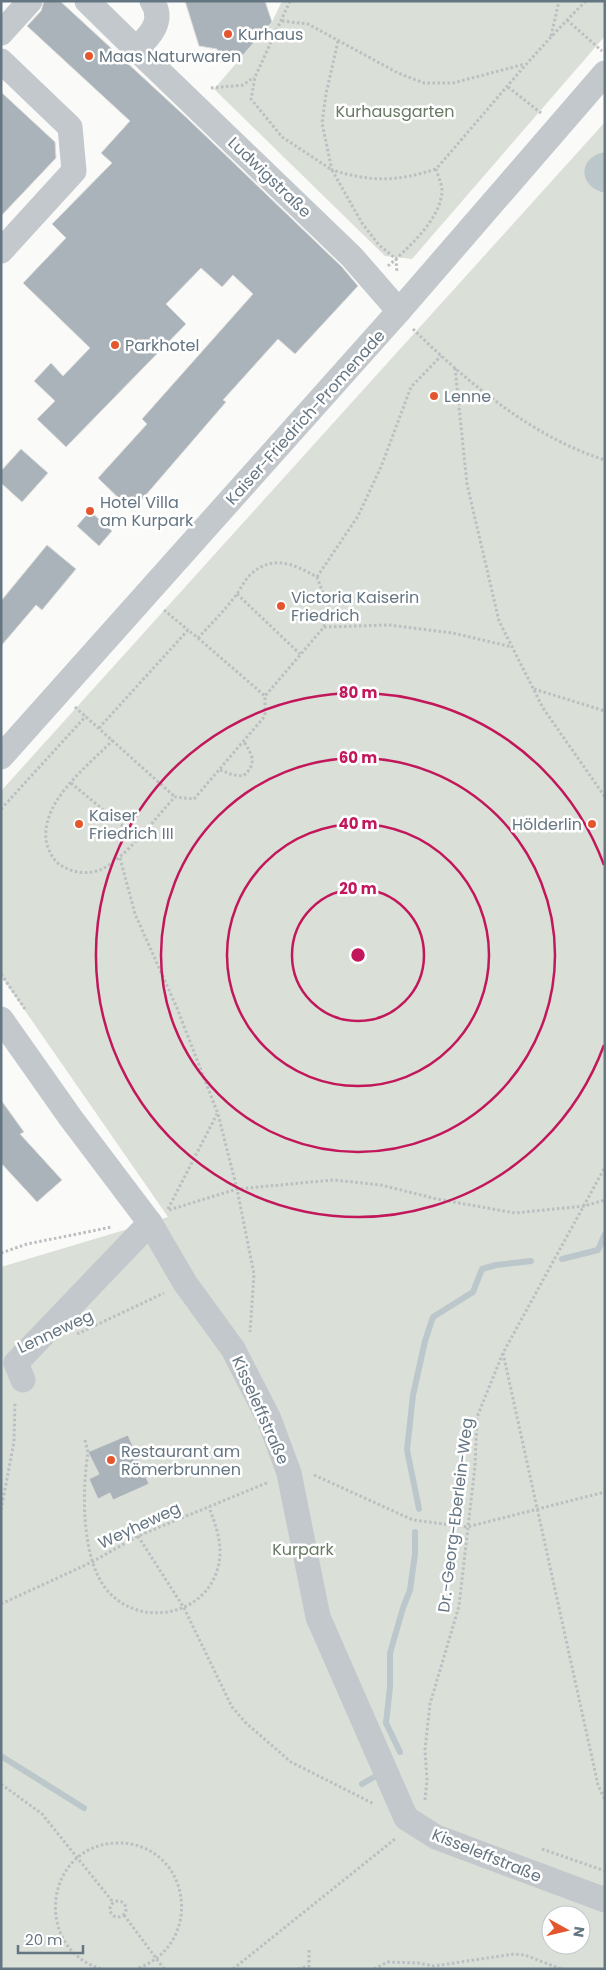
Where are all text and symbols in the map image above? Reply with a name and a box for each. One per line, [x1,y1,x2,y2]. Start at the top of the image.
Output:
place label: Kurhaus [238,23,303,46]
marker: Kurhaus [222,28,234,40]
place label: Maas Naturwaren [99,45,241,68]
marker: Maas Naturwaren [83,50,95,62]
park label: Kurhausgarten [335,100,455,123]
street label: Ludwigstraße [223,132,316,223]
street label: Kaiser-Friedrich-Promenade [220,325,390,510]
place label: Parkhotel [125,334,199,357]
marker: Parkhotel [109,339,121,351]
place label: Lenne [444,385,491,408]
marker: Lenne [428,390,440,402]
place label: Hotel Villa am Kurpark [100,491,194,532]
marker: Hotel Villa am Kurpark [84,505,96,517]
place label: Victoria Kaiserin Friedrich [291,586,419,627]
marker: Victoria Kaiserin Friedrich [275,600,287,612]
text: 80 m [339,682,377,703]
text: 60 m [339,747,377,768]
place label: Kaiser Friedrich III [89,804,174,845]
text: 40 m [338,813,378,834]
place label: Hölderlin [512,813,582,836]
marker: Kaiser Friedrich III [73,818,85,830]
marker: Hölderlin [586,818,598,830]
text: 20 m [339,878,377,899]
centre of rings [349,946,367,964]
street label: Lenneweg [14,1304,97,1359]
street label: Kisseleffstraße [226,1352,295,1468]
street label: Dr.-Georg-Eberlein-Weg [432,1416,479,1614]
place label: Restaurant am Römerbrunnen [121,1440,241,1481]
marker: Restaurant am Römerbrunnen [105,1454,117,1466]
street label: Weyheweg [94,1496,184,1555]
park label: Kurpark [272,1538,335,1561]
street label: Kisseleffstraße [429,1823,545,1888]
north arrow [541,1905,591,1955]
scale bar [18,1922,82,1954]
text: N [568,1925,590,1938]
text: 20 m [25,1929,63,1950]

